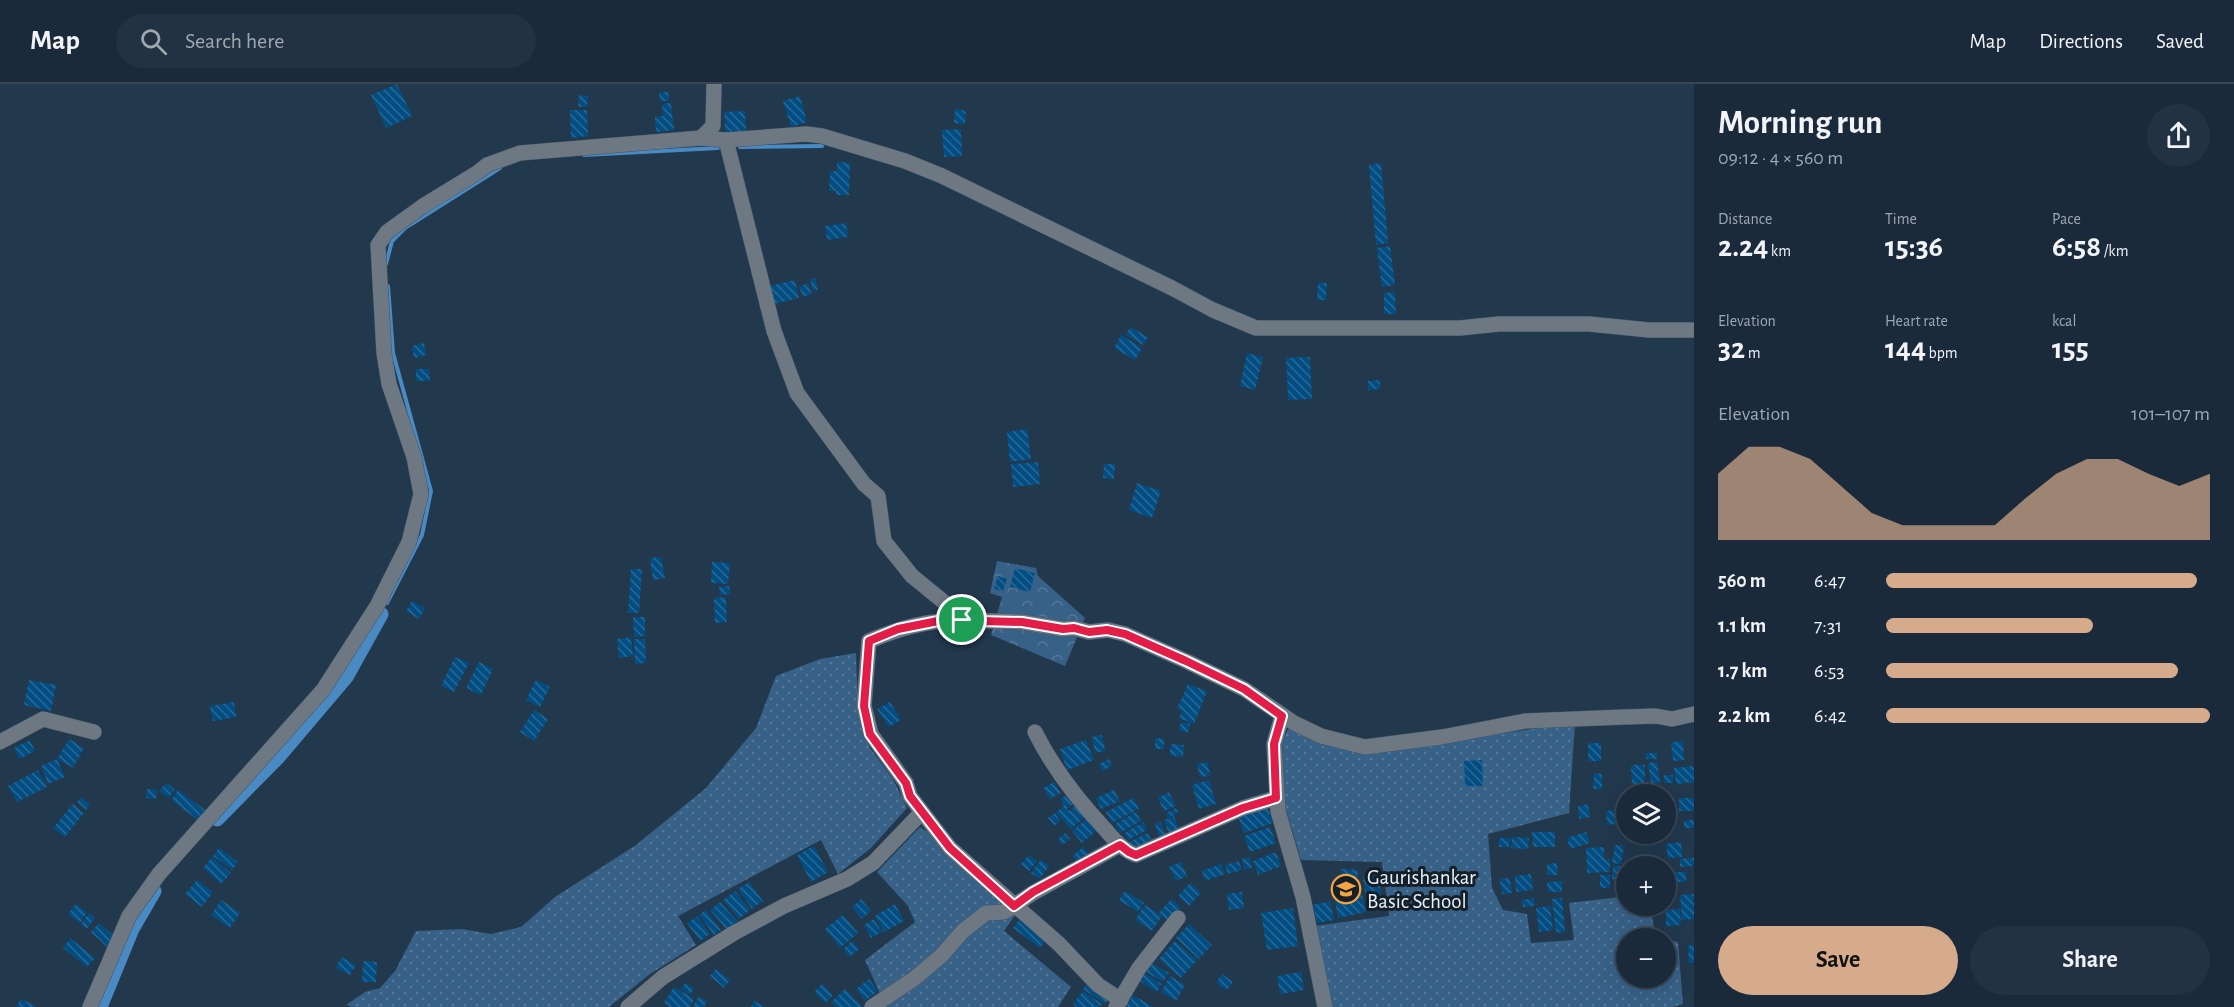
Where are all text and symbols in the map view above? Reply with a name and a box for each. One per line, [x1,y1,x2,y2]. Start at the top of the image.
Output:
search box [116,14,536,68]
icon: search [137,25,170,58]
text: Map [30,27,80,55]
text: Search here [185,30,284,52]
text: Map [1970,31,2006,52]
text: Directions [2039,31,2123,52]
text: Saved [2156,31,2204,52]
button: share [2147,104,2210,167]
text: Morning run [1718,107,1882,140]
text: 09:12 · 4 × 560 m [1718,148,1843,168]
text: Distance [1718,211,1772,227]
text: Time [1885,211,1917,227]
text: Pace [2052,211,2081,227]
text: 2.24 [1718,232,1768,262]
text: 15:36 [1885,232,1943,262]
text: 6:58 [2052,232,2101,262]
text: km [1768,243,1791,259]
text: /km [2101,243,2128,259]
text: Elevation [1718,313,1776,329]
text: Heart rate [1885,313,1948,329]
text: kcal [2052,313,2076,329]
text: 32 [1718,334,1745,364]
text: 144 [1885,334,1926,364]
text: 155 [2052,334,2089,364]
text: m [1745,345,1761,361]
text: bpm [1926,345,1958,361]
text: Elevation [1718,404,1790,424]
text: 101–107 m [2131,404,2210,424]
text: 560 m [1718,571,1766,591]
text: 6:47 [1814,571,1846,591]
pin [936,594,987,645]
icon: arrive [945,603,978,636]
text: 1.1 km [1718,616,1766,636]
text: 7:31 [1814,616,1842,636]
text: 1.7 km [1718,661,1767,681]
text: 6:53 [1814,661,1845,681]
text: 2.2 km [1718,706,1770,726]
text: 6:42 [1814,706,1847,726]
map controls [1616,784,1676,988]
button: layers [1616,784,1676,844]
button: + [1616,856,1676,916]
place label: Gaurishankar Basic School [1367,867,1476,912]
school or university icon: Gaurishankar Basic School [1330,873,1362,905]
button: Save [1718,926,1958,995]
button: Share [1970,926,2210,995]
button: − [1616,928,1676,988]

